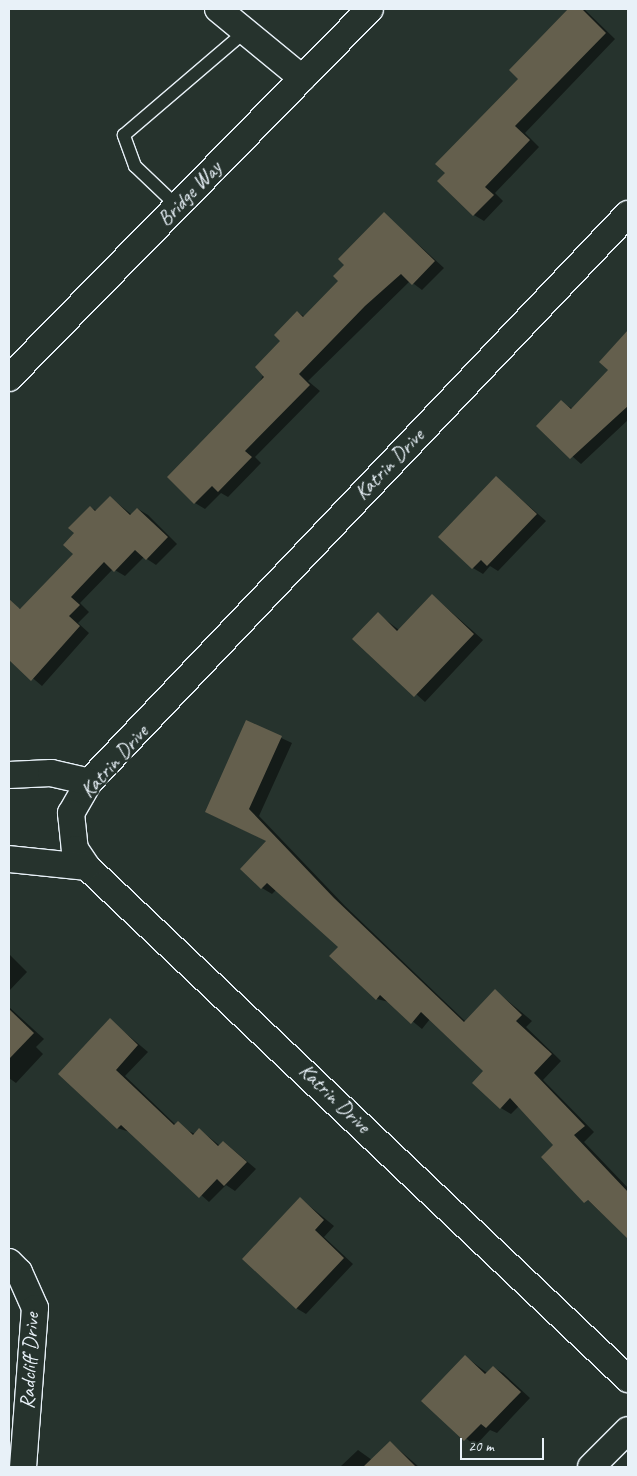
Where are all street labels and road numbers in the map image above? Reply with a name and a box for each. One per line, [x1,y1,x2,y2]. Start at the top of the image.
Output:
street label: Bridge Way [152,155,226,231]
street label: Katrin Drive [349,423,429,505]
street label: Katrin Drive [75,719,153,803]
street label: Katrin Drive [294,1058,376,1138]
street label: Radcliff Drive [14,1312,44,1410]

